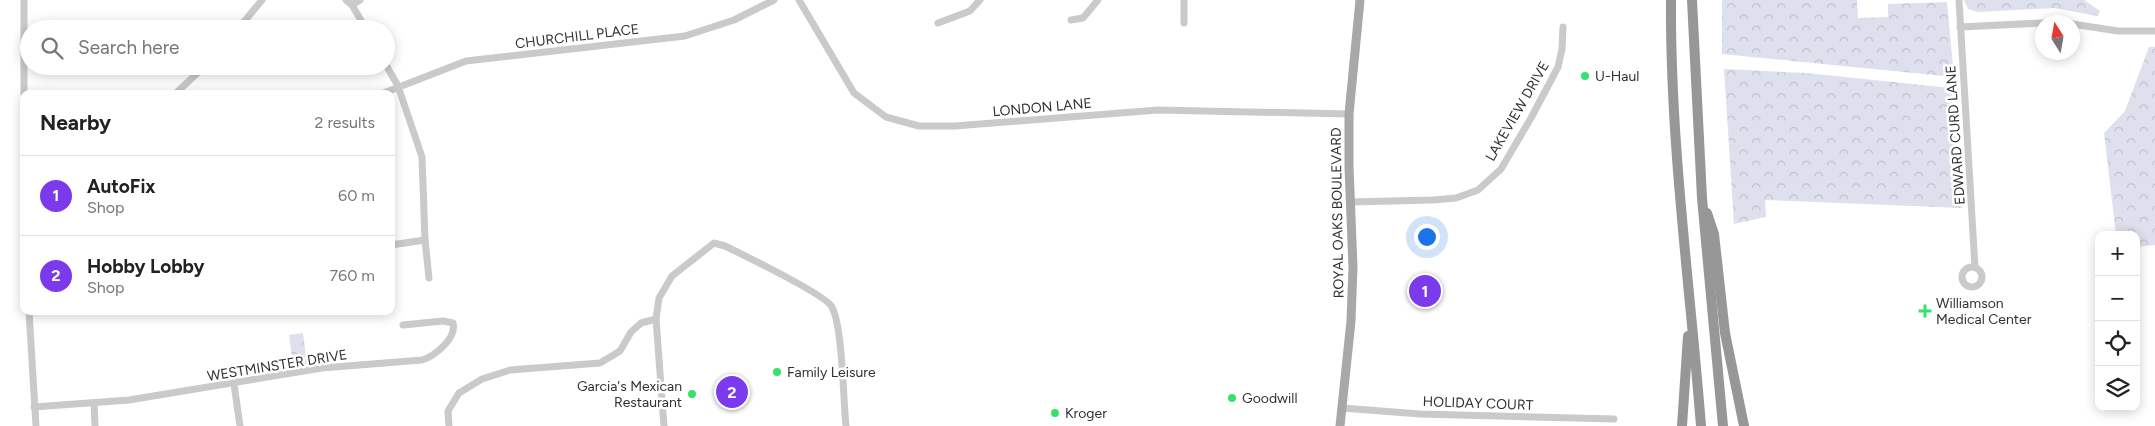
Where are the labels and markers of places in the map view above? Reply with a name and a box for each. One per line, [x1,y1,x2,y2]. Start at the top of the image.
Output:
place label: U-Haul [1595,68,1639,85]
marker: U-Haul [1579,70,1591,82]
pin: 1 [1409,272,1441,310]
place label: Williamson Medical Center [1936,295,2032,328]
marker: Williamson Medical Center [1918,304,1932,318]
place label: Family Leisure [787,364,876,381]
marker: Family Leisure [771,366,783,378]
pin: 2 [716,373,748,411]
place label: Garcia's Mexican Restaurant [577,378,682,411]
marker: Garcia's Mexican Restaurant [686,388,698,400]
place label: Goodwill [1242,390,1297,407]
marker: Goodwill [1226,392,1238,404]
place label: Kroger [1065,405,1107,422]
marker: Kroger [1049,407,1061,419]

